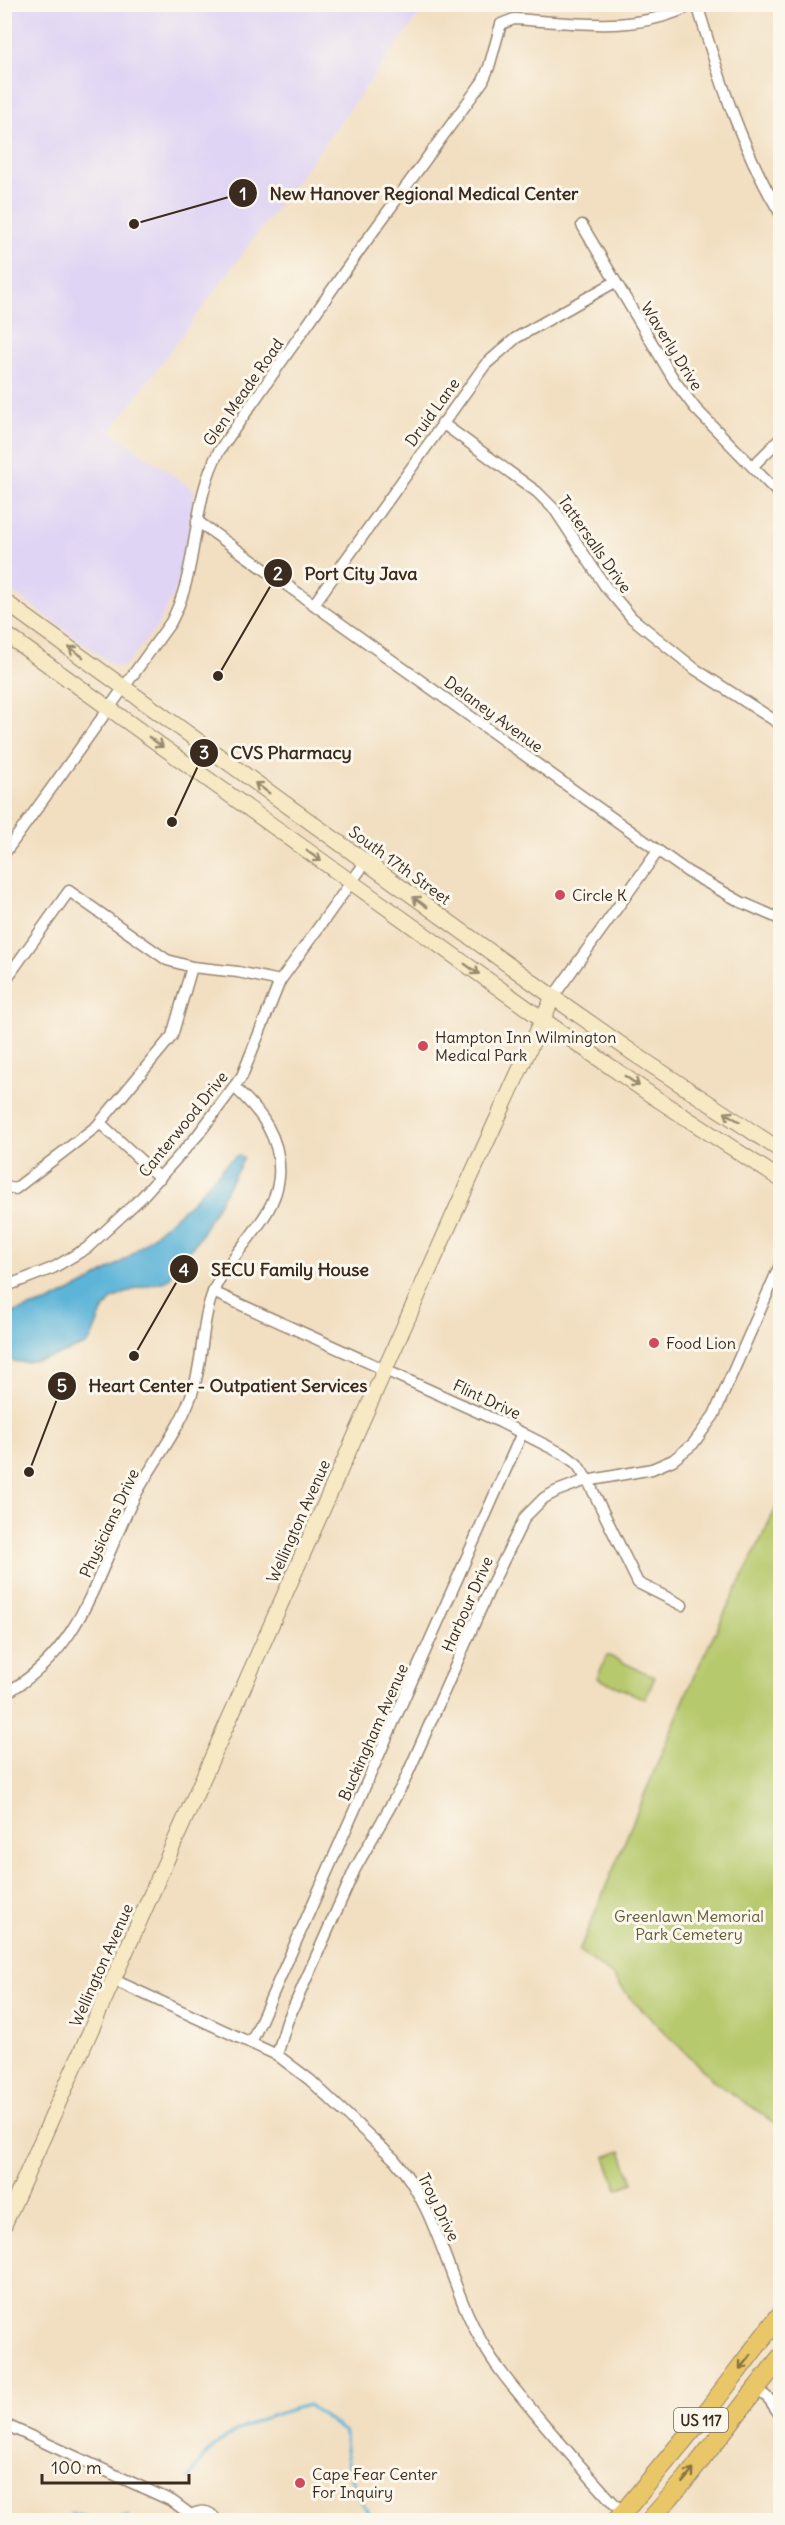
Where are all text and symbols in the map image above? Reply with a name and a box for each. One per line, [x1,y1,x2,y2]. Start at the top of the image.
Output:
callout: New Hanover Regional Medical Center [228,175,591,211]
text: 1 [239,182,247,205]
text: New Hanover Regional Medical Center [270,182,579,205]
street label: Waverly Drive [637,298,707,394]
street label: Glen Meade Road [198,334,288,450]
street label: Druid Lane [401,374,463,450]
street label: Tattersalls Drive [554,491,636,597]
callout: Port City Java [263,555,430,591]
text: 2 [273,562,283,585]
text: Port City Java [304,562,418,585]
one-way arrow [68,646,84,658]
street label: Delaney Avenue [441,671,547,757]
callout: CVS Pharmacy [189,735,364,771]
one-way arrow [147,736,163,748]
text: 3 [199,741,209,764]
text: CVS Pharmacy [230,741,352,764]
one-way arrow [254,782,270,794]
street label: South 17th Street [345,821,455,909]
one-way arrow [306,849,322,862]
place label: Circle K [572,885,627,905]
marker: Circle K [553,888,567,902]
one-way arrow [412,896,428,909]
one-way arrow [464,963,480,975]
place label: Hampton Inn Wilmington Medical Park [435,1027,617,1065]
marker: Hampton Inn Wilmington Medical Park [416,1039,430,1053]
street label: Canterwood Drive [134,1067,232,1181]
one-way arrow [623,1075,640,1087]
one-way arrow [724,1111,741,1123]
callout: SECU Family House [169,1251,381,1287]
text: 4 [179,1258,190,1281]
text: SECU Family House [211,1258,369,1281]
place label: Food Lion [666,1333,736,1353]
marker: Food Lion [647,1336,661,1350]
callout: Heart Center - Outpatient Services [47,1368,380,1404]
text: 5 [57,1374,67,1397]
text: Heart Center - Outpatient Services [89,1374,368,1397]
street label: Flint Drive [450,1375,524,1423]
street label: Wellington Avenue [262,1456,334,1586]
street label: Physicians Drive [75,1465,143,1581]
street label: Harbour Drive [437,1553,497,1655]
street label: Buckingham Avenue [334,1660,412,1804]
street label: Wellington Avenue [65,1900,137,2030]
park label: Greenlawn Memorial Park Cemetery [614,1906,764,1944]
street label: Troy Drive [414,2170,464,2244]
one-way arrow [739,2354,752,2370]
road number: US 117 [674,2408,728,2432]
scale bar [42,2447,189,2485]
text: 100 m [51,2456,102,2479]
place label: Cape Fear Center For Inquiry [312,2464,438,2502]
one-way arrow [681,2469,695,2484]
marker: Cape Fear Center For Inquiry [293,2476,307,2490]

